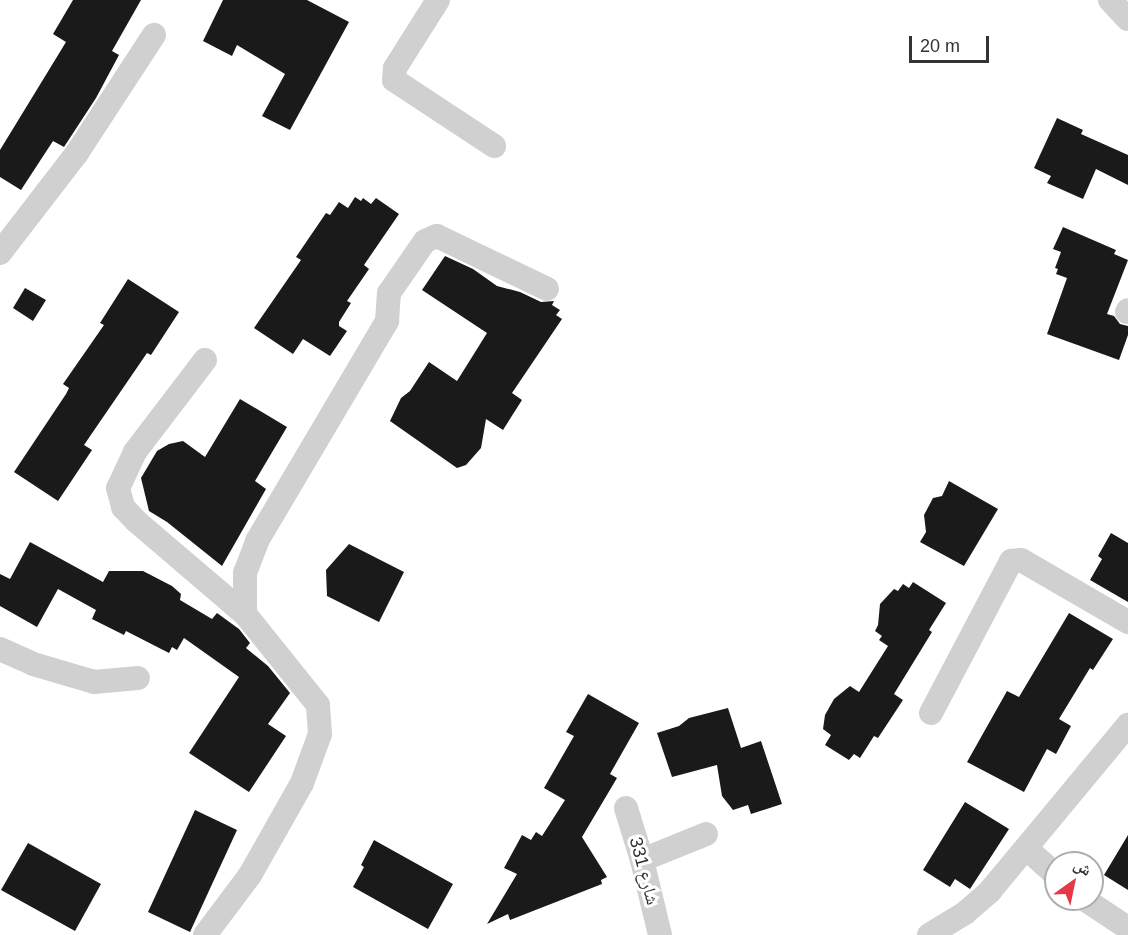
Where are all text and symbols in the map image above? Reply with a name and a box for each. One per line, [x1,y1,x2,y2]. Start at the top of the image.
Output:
scale bar [912,24,992,62]
text: 20 m [920,36,960,56]
street label: شارع 331 [625,835,663,907]
north arrow [1044,851,1104,911]
text: ش [1071,855,1095,879]

